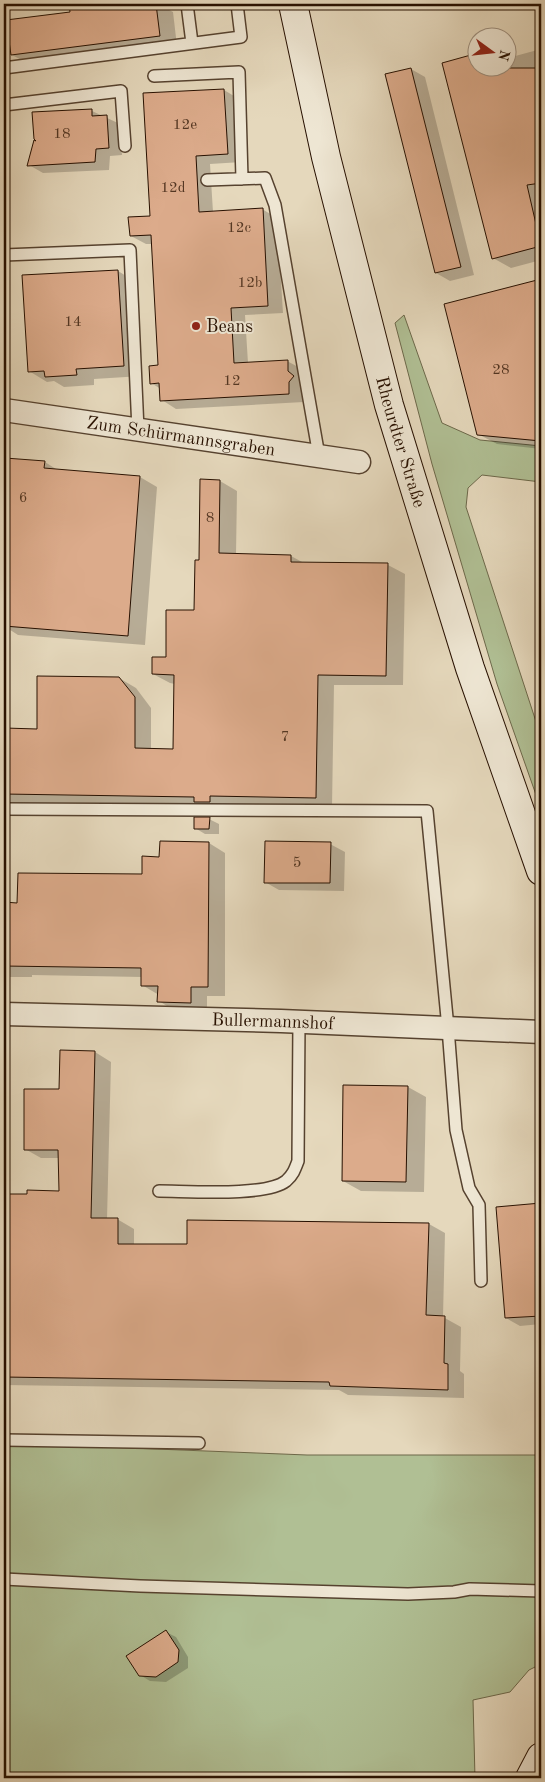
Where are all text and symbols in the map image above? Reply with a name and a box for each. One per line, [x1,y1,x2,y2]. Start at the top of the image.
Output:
north arrow [468,28,518,78]
text: N [495,48,512,62]
house number: 12e [173,118,197,133]
house number: 18 [53,127,71,142]
house number: 12d [160,181,186,196]
house number: 12c [227,221,251,236]
house number: 12b [237,276,263,291]
house number: 14 [64,315,82,330]
place label: Beans [206,318,253,336]
marker: Beans [190,320,202,332]
house number: 28 [492,363,510,378]
house number: 12 [223,374,241,389]
street label: Rheurdter Straße [372,375,428,510]
street label: Zum Schürmannsgraben [86,414,277,460]
house number: 6 [19,491,27,506]
house number: 8 [206,511,214,526]
house number: 7 [281,730,289,745]
house number: 5 [293,856,301,871]
street label: Bullermannshof [211,1011,336,1033]

